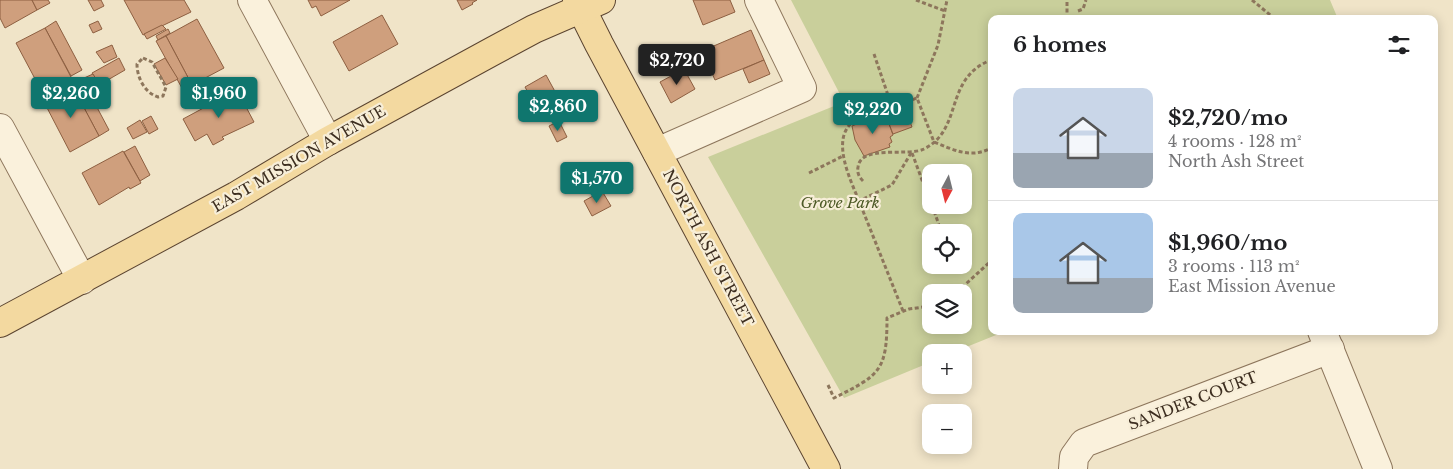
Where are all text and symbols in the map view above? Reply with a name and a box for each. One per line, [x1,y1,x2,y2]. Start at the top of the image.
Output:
icon: filters [1385,31,1413,59]
text: 6 homes [1013,32,1107,58]
pin: $2,720 [636,44,718,86]
text: $2,720 [649,50,705,70]
pin: $2,260 [30,76,112,119]
pin: $1,960 [178,76,260,119]
text: $2,260 [42,83,100,103]
text: $1,960 [191,83,247,103]
pin: $2,860 [517,90,599,132]
pin: $2,220 [832,92,914,135]
text: $2,860 [529,96,587,116]
text: $2,220 [844,99,902,119]
street label: EAST MISSION AVENUE [208,101,389,216]
text: $2,720/mo [1168,105,1288,131]
icon: home [1053,108,1113,168]
text: 4 rooms · 128 m² [1168,131,1302,151]
text: North Ash Street [1168,151,1304,171]
pin: $1,570 [556,162,638,204]
north arrow [922,164,972,214]
map controls [922,164,972,454]
street label: NORTH ASH STREET [659,166,758,330]
text: $1,570 [571,168,623,188]
park label: Grove Park [800,193,880,212]
button: locate [922,224,972,274]
text: $1,960/mo [1168,230,1287,256]
icon: home [1053,233,1113,293]
text: 3 rooms · 113 m² [1168,256,1299,276]
text: East Mission Avenue [1168,276,1336,296]
button: layers [922,284,972,334]
button: + [922,344,972,394]
street label: SANDER COURT [1126,367,1260,434]
button: − [922,404,972,454]

